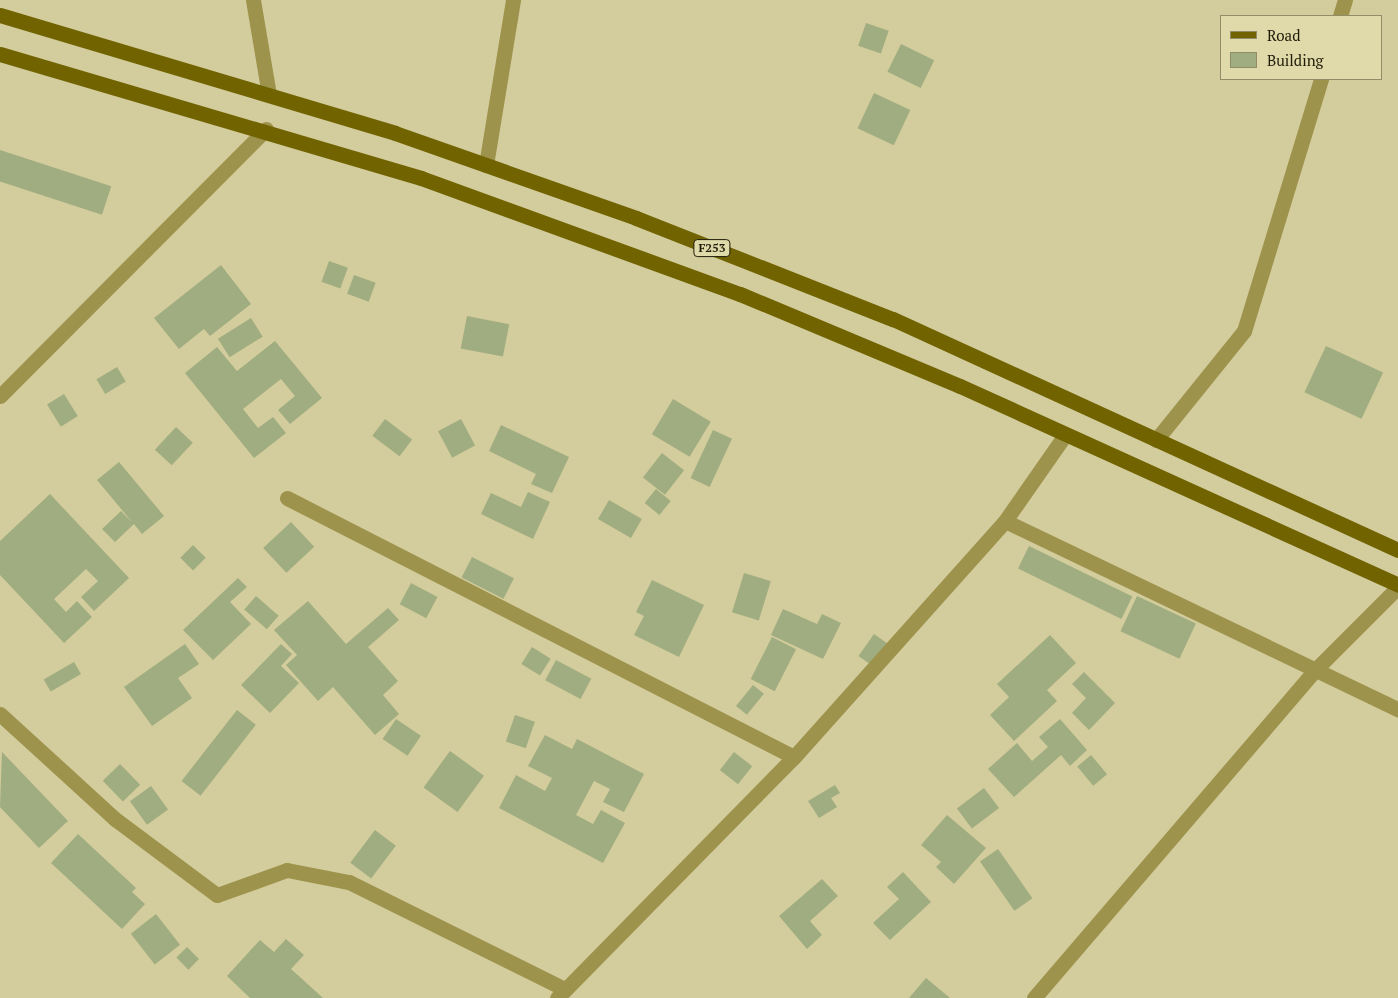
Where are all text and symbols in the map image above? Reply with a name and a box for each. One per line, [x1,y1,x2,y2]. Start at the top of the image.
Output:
legend [1220,15,1383,80]
text: Road [1267,25,1300,45]
text: Building [1267,50,1324,70]
road number: F253 [693,238,731,258]

